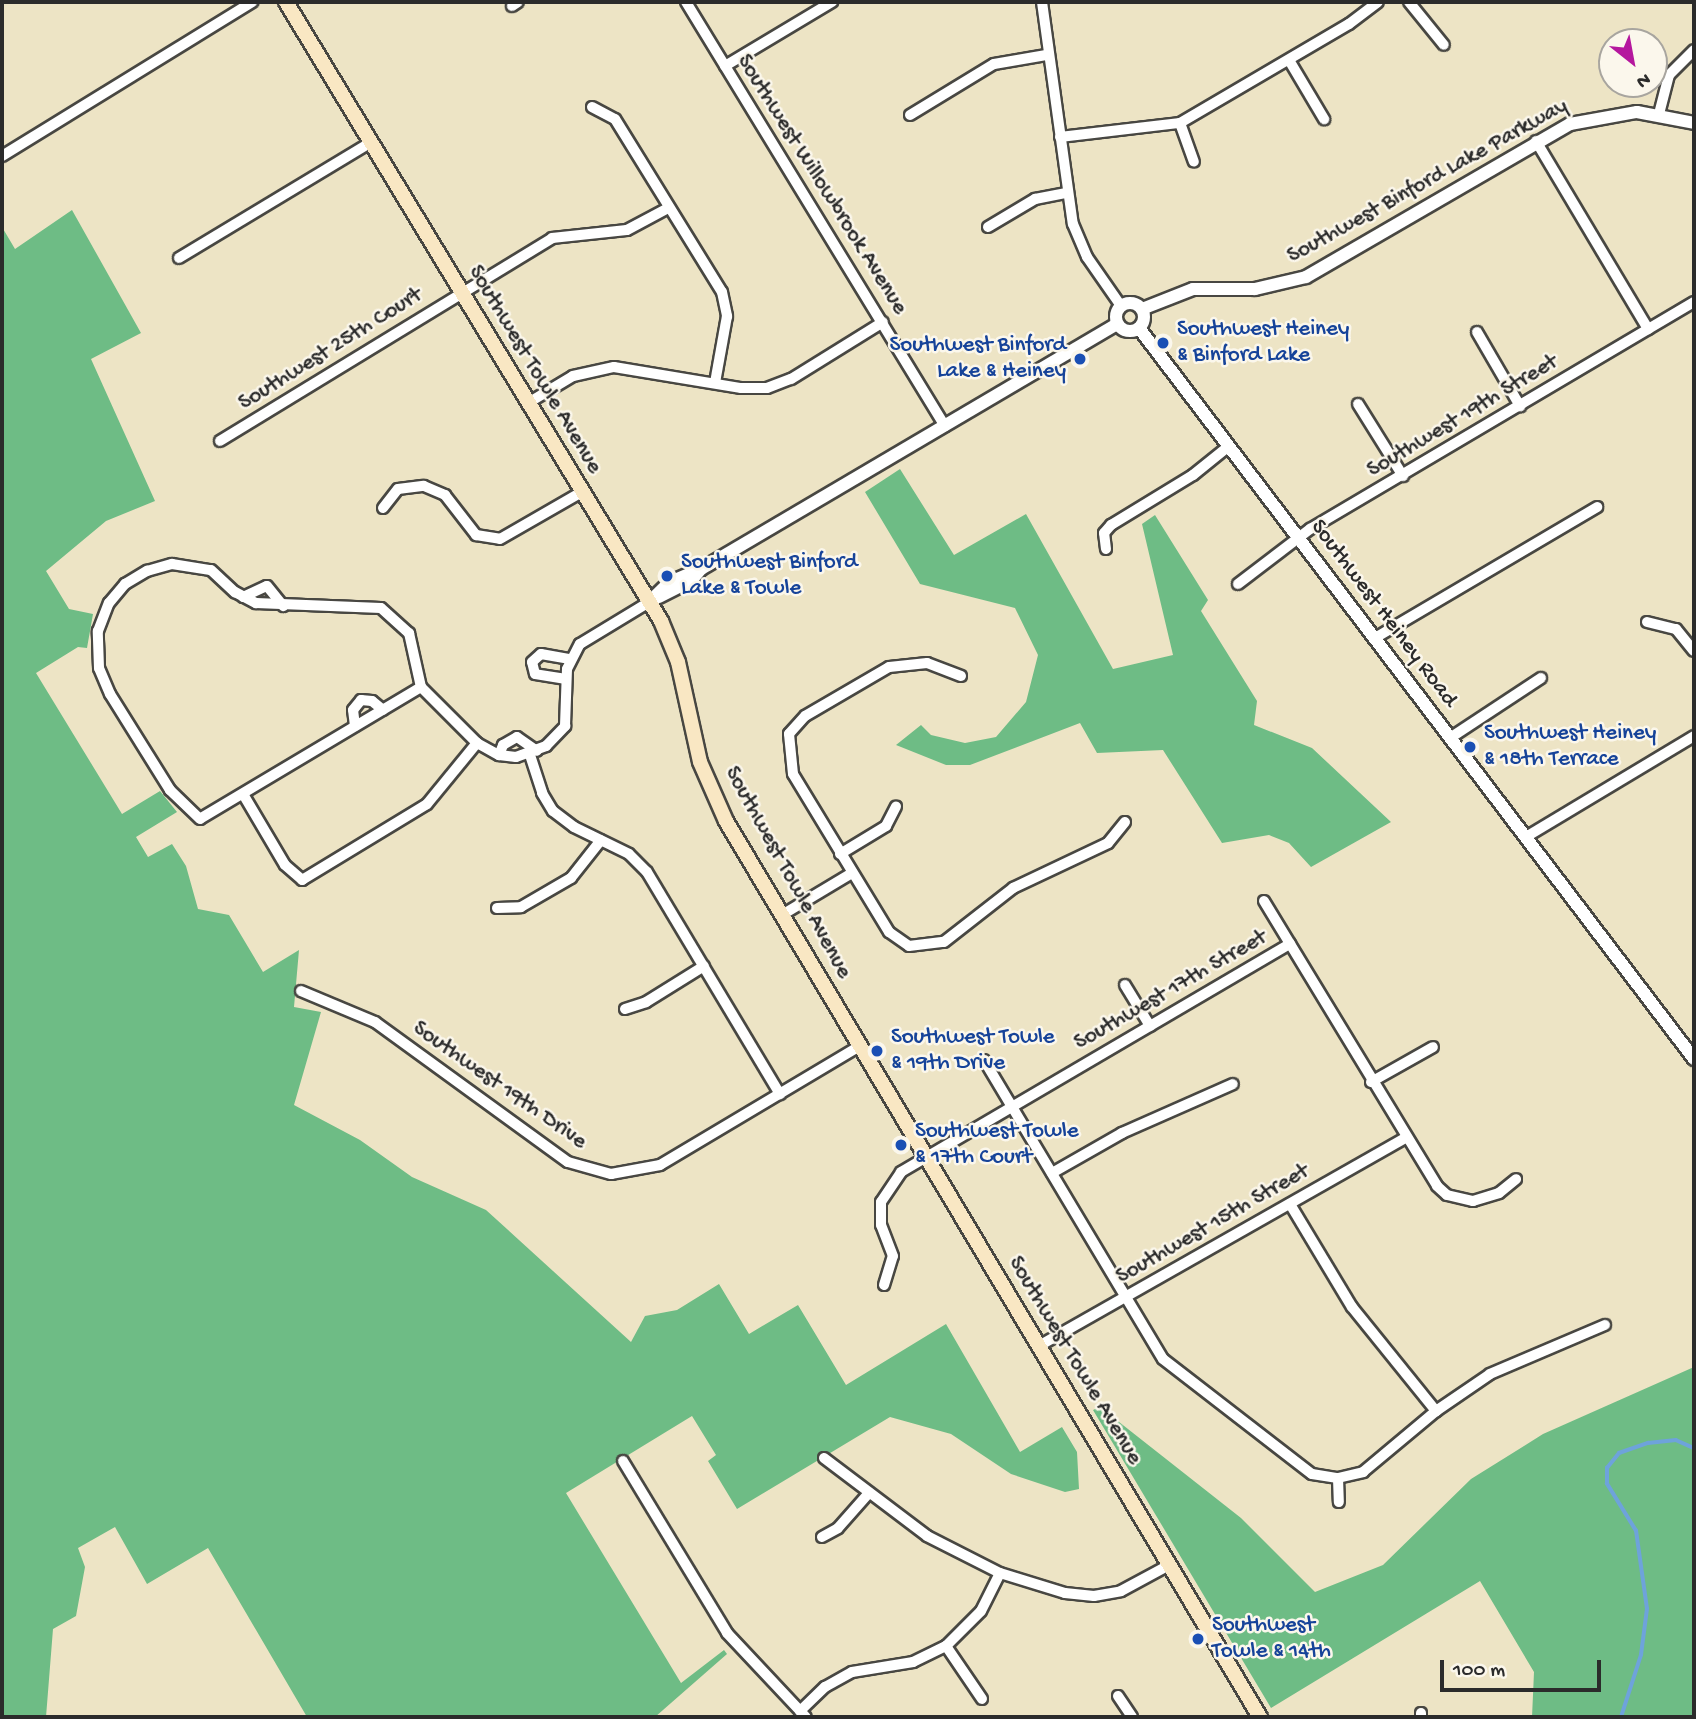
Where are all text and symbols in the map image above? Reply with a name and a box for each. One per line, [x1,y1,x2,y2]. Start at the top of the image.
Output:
north arrow [1598,28,1668,98]
street label: Southwest Willowbrook Avenue [729,50,913,320]
text: N [1632,67,1654,93]
street label: Southwest Binford Lake Parkway [1283,93,1573,271]
street label: Southwest Towle Avenue [461,261,607,479]
street label: Southwest 25th Court [234,282,428,418]
place label: Southwest Heiney & Binford Lake [1177,316,1349,370]
place label: Southwest Binford Lake & Heiney [890,332,1066,386]
marker: Southwest Heiney & Binford Lake [1155,335,1171,351]
street label: Southwest 19th Street [1363,349,1563,485]
marker: Southwest Binford Lake & Heiney [1072,351,1088,367]
street label: Southwest Heiney Road [1303,515,1463,713]
place label: Southwest Binford Lake & Towle [681,549,857,603]
marker: Southwest Binford Lake & Towle [659,568,675,584]
place label: Southwest Heiney & 18th Terrace [1484,720,1656,774]
marker: Southwest Heiney & 18th Terrace [1462,739,1478,755]
street label: Southwest Towle Avenue [717,762,857,984]
street label: Southwest 17th Street [1070,925,1272,1057]
street label: Southwest 19th Drive [407,1016,591,1156]
place label: Southwest Towle & 19th Drive [891,1024,1055,1078]
marker: Southwest Towle & 19th Drive [869,1043,885,1059]
place label: Southwest Towle & 17th Court [915,1118,1079,1172]
marker: Southwest Towle & 17th Court [893,1137,909,1153]
street label: Southwest 15th Street [1112,1159,1314,1291]
street label: Southwest Towle Avenue [1001,1252,1147,1470]
place label: Southwest Towle & 14th [1212,1612,1331,1666]
marker: Southwest Towle & 14th [1190,1631,1206,1647]
scale bar [1444,1646,1605,1690]
text: 100 m [1453,1659,1505,1684]

